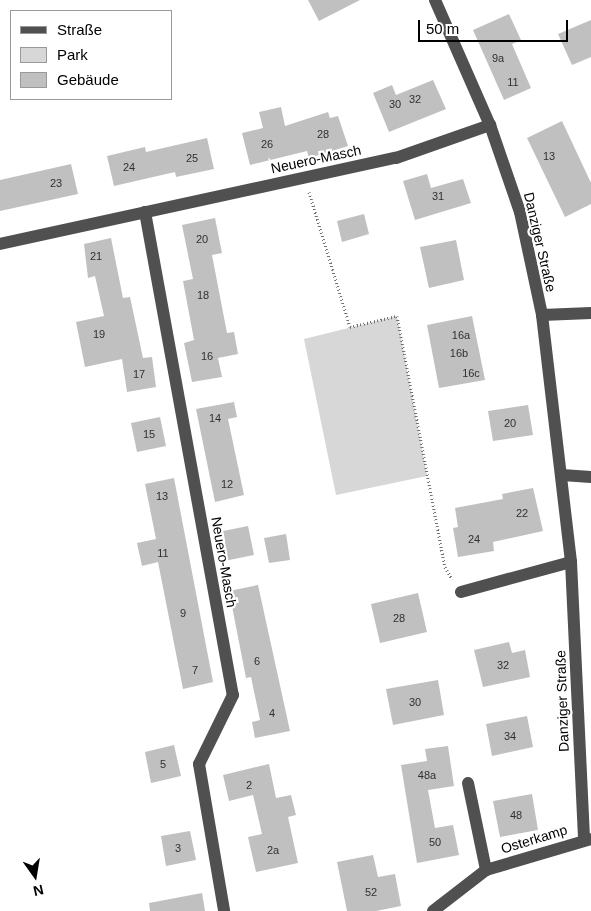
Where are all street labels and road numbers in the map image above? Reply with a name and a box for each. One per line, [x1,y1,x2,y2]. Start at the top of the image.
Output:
street label: Neuero-Masch [269,141,363,177]
street label: Danziger Straße [520,190,560,294]
street label: Neuero-Masch [208,515,240,609]
street label: Danziger Straße [552,650,572,752]
street label: Osterkamp [499,821,569,857]

